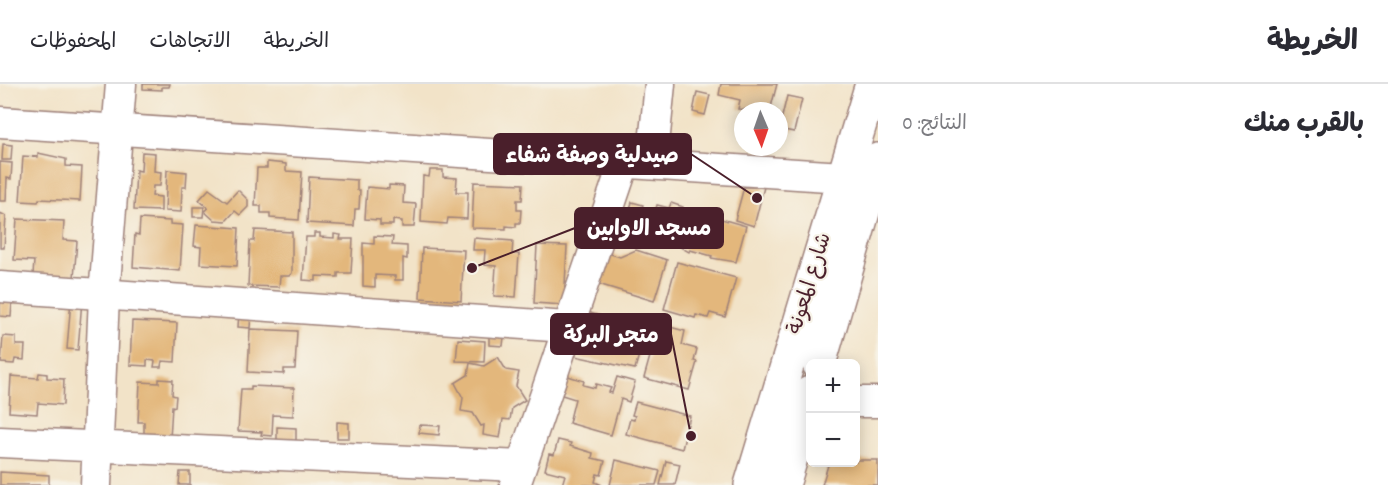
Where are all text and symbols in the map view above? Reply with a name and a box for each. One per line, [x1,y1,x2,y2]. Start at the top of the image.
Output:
text: الخريطة [1267,24,1358,64]
text: المحفوظات [30,28,116,58]
text: الاتجاهات [149,28,231,58]
text: الخريطة [264,28,329,58]
north arrow [734,102,788,156]
text: بالقرب منك [1244,107,1364,144]
text: النتائج: 0 [902,111,967,139]
callout: صيدلية وصفة شفاء [494,134,691,174]
text: صيدلية وصفة شفاء [505,142,679,173]
callout: مسجد الاوابين [575,208,723,248]
text: مسجد الاوابين [587,215,711,246]
street label: شارع المعونة [781,230,841,338]
callout: متجر البركة [551,314,671,354]
text: متجر البركة [563,322,659,353]
map controls [806,359,860,467]
button: + [806,359,860,413]
button: − [806,413,860,467]

